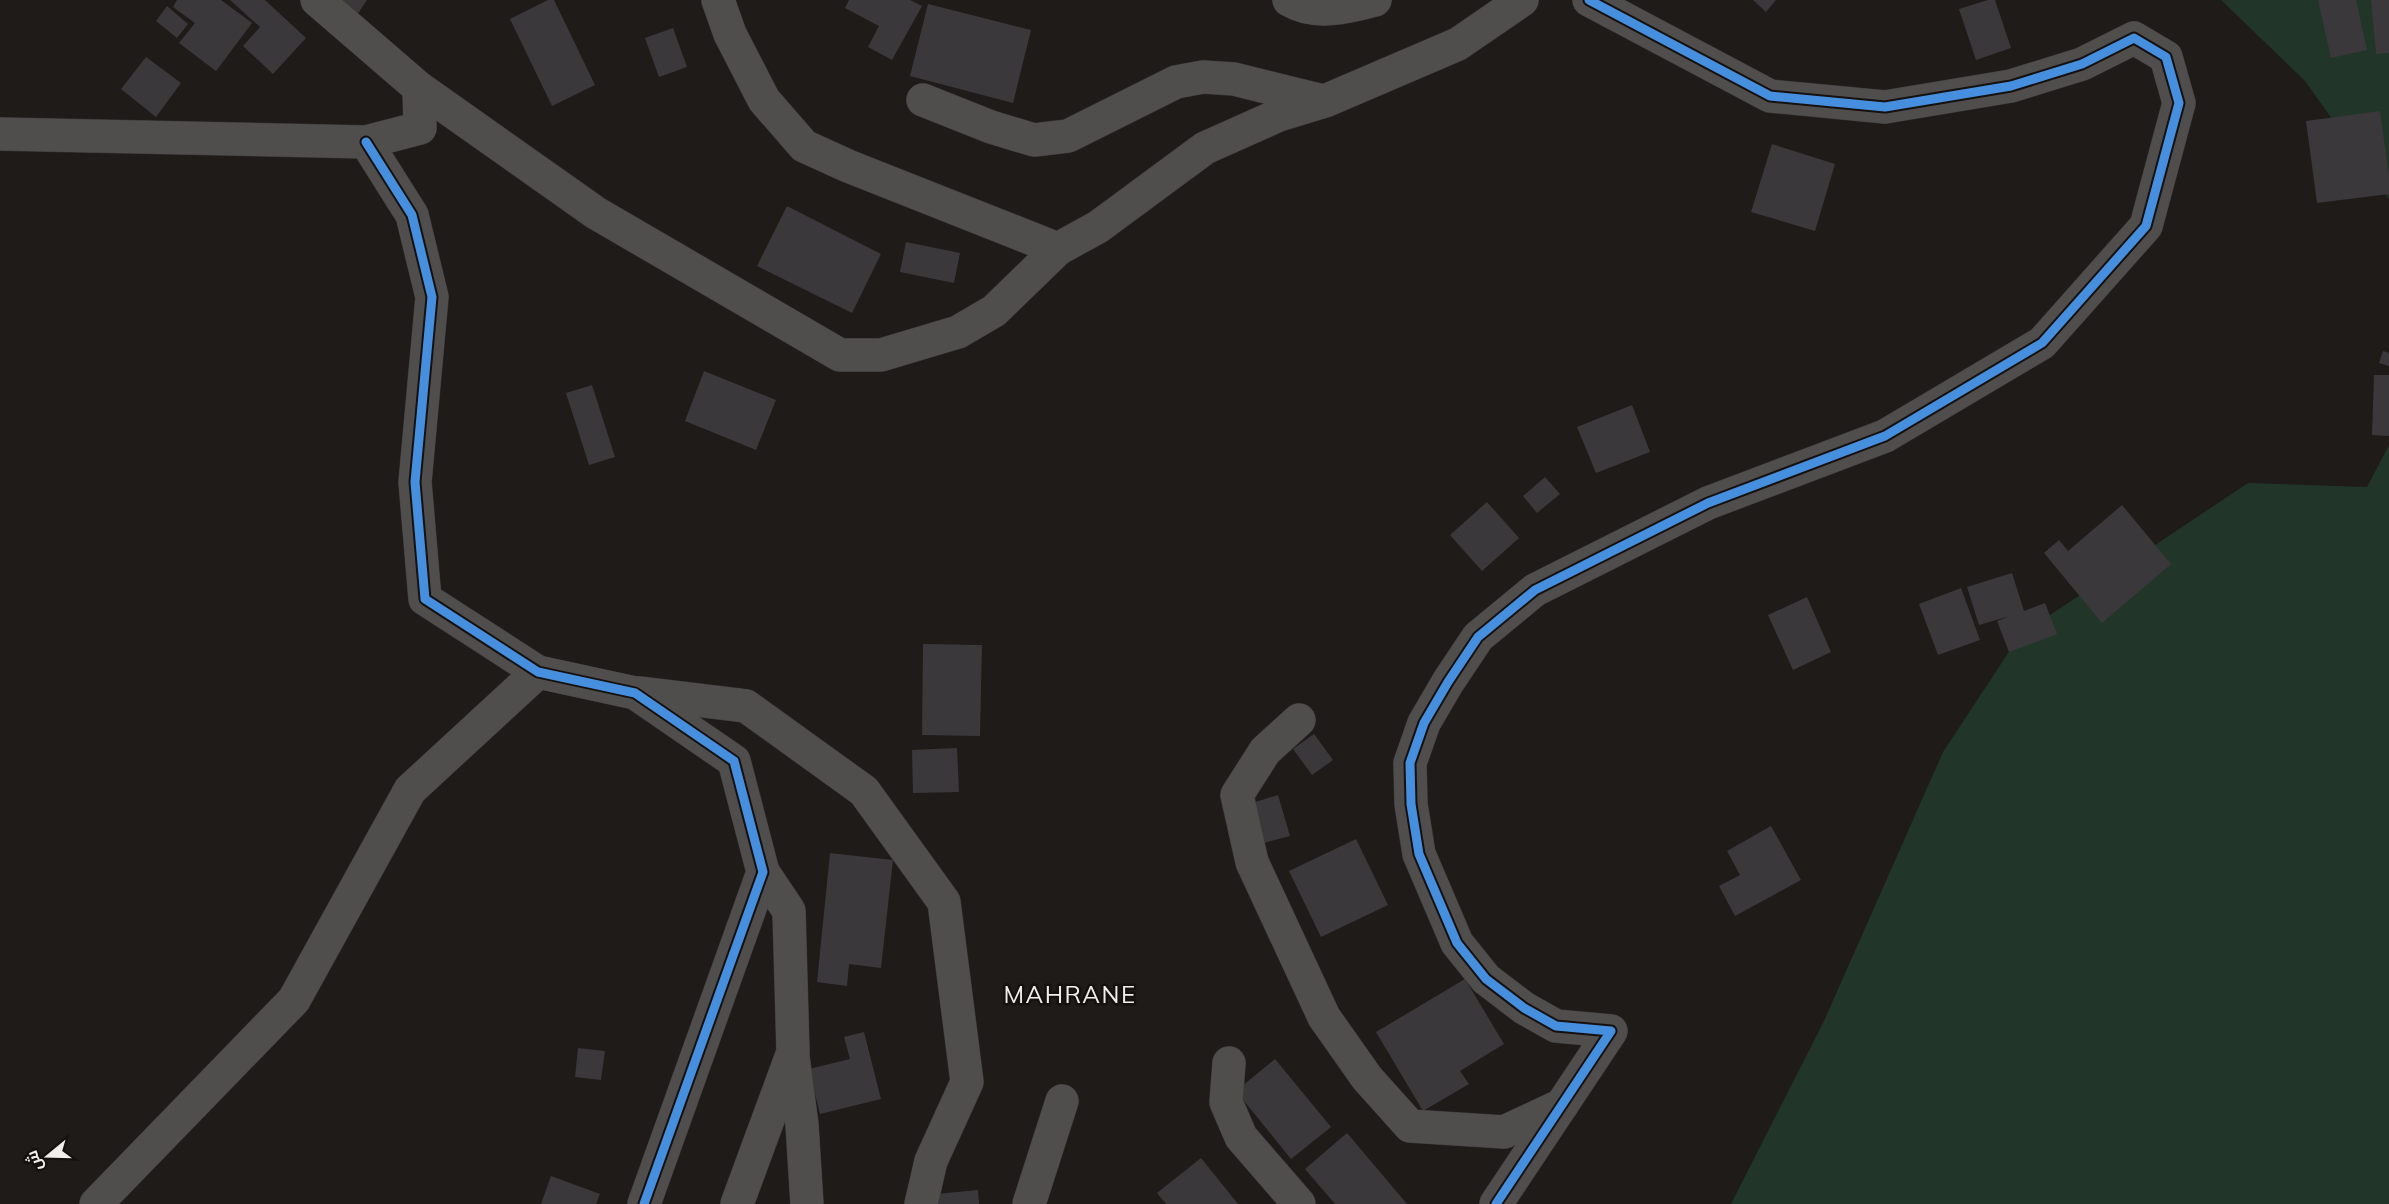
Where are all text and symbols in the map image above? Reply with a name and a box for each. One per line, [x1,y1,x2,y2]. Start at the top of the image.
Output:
district label: MAHRANE [1003,979,1137,1009]
north arrow [18,1126,78,1186]
text: ش [21,1148,47,1174]

